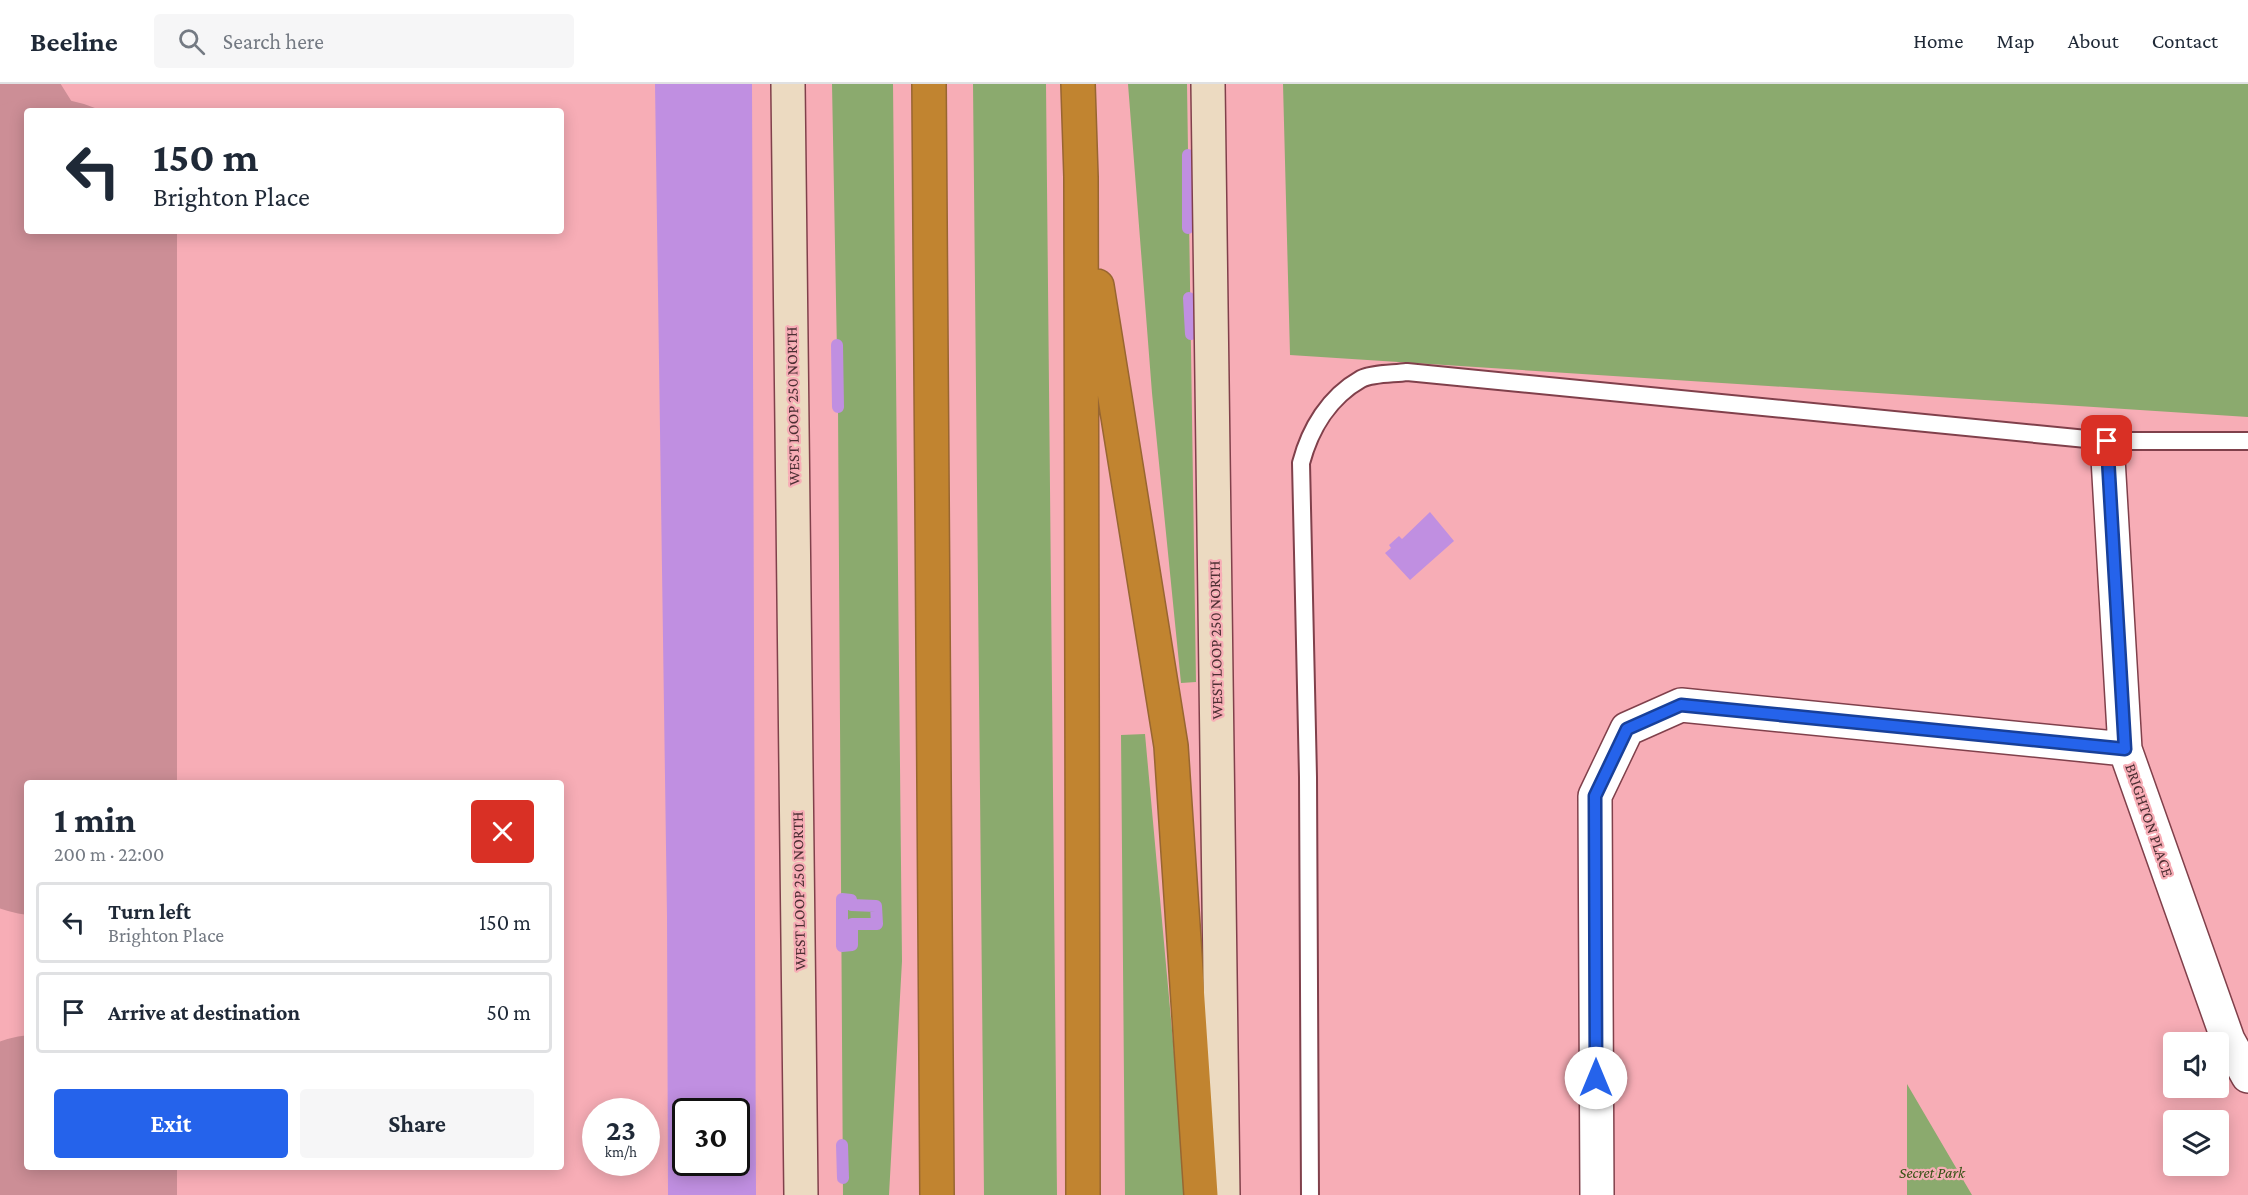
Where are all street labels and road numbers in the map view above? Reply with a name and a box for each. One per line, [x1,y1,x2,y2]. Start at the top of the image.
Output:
street label: WEST LOOP 250 NORTH [783,326,802,486]
street label: WEST LOOP 250 NORTH [1206,560,1225,720]
street label: BRIGHTON PLACE [2122,761,2177,879]
street label: WEST LOOP 250 NORTH [789,811,808,971]

